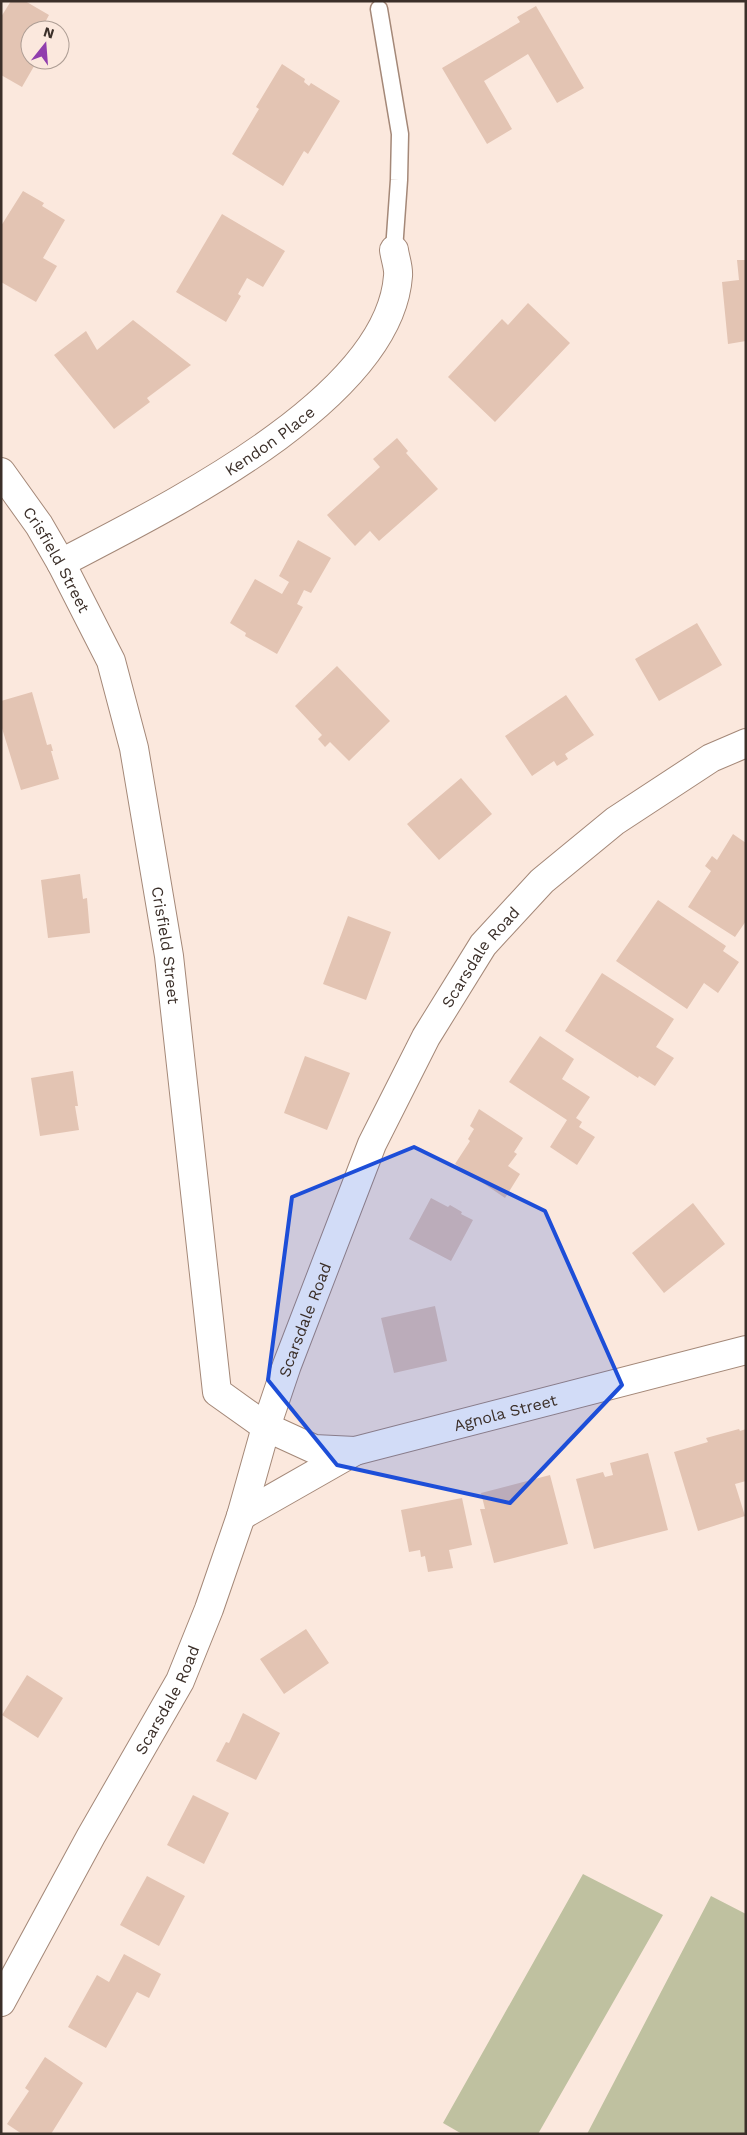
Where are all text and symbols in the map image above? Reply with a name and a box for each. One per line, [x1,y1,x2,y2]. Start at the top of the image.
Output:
north arrow [20,20,70,70]
text: N [42,23,56,42]
street label: Kendon Place [221,402,319,480]
street label: Crisfield Street [19,503,94,616]
street label: Crisfield Street [147,885,183,1005]
street label: Scarsdale Road [438,903,524,1011]
street label: Scarsdale Road [275,1260,335,1379]
street label: Agnola Street [452,1390,559,1435]
street label: Scarsdale Road [131,1643,203,1758]

